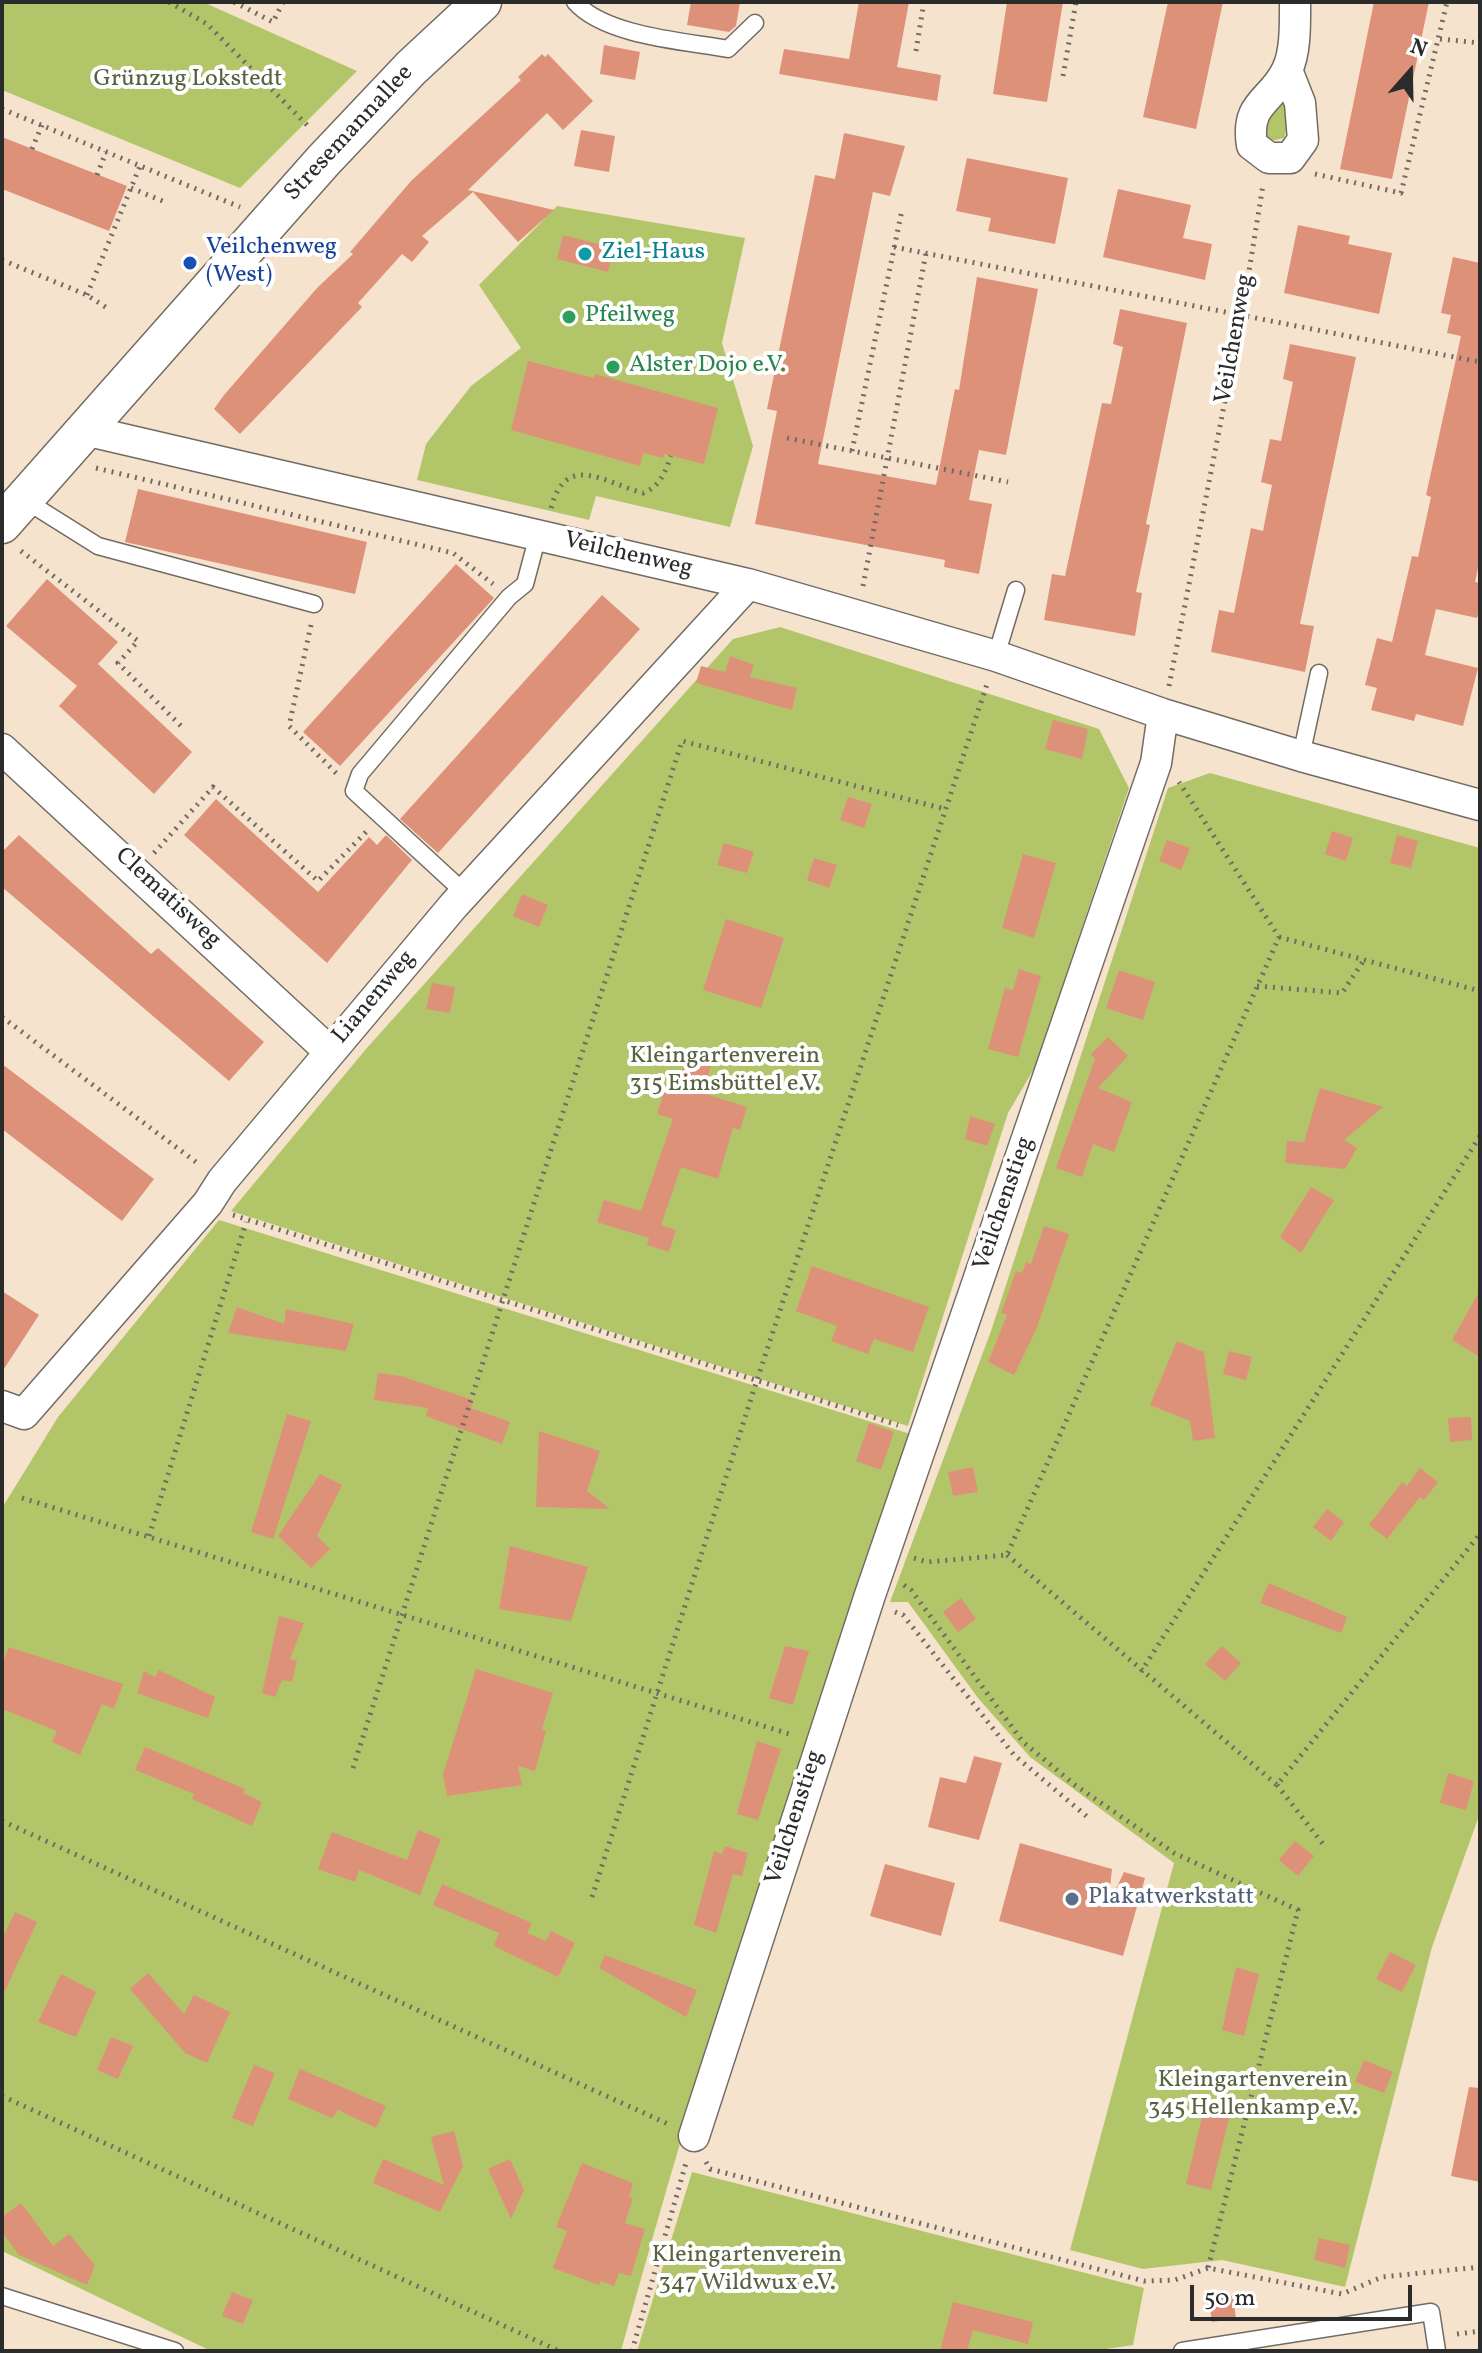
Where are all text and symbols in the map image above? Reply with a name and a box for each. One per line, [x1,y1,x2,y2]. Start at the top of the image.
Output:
north arrow [1370,32,1450,112]
text: N [1406,32,1431,66]
street label: Stresemannallee [280,60,420,208]
park label: Grünzug Lokstedt [94,67,282,95]
place label: Veilchenweg (West) [206,235,337,291]
place label: Ziel-Haus [601,240,705,268]
marker: Ziel-Haus [576,245,594,263]
marker: Veilchenweg (West) [181,254,199,272]
street label: Veilchenweg [1210,272,1262,406]
place label: Pfeilweg [585,303,675,331]
marker: Pfeilweg [560,308,578,326]
place label: Alster Dojo e.V. [629,353,786,381]
marker: Alster Dojo e.V. [604,358,622,376]
street label: Veilchenweg [561,527,695,585]
street label: Clematisweg [108,843,226,955]
street label: Lianenweg [327,945,423,1051]
park label: Kleingartenverein 315 Eimsbüttel e.V. [630,1044,820,1100]
street label: Veilchenstieg [969,1133,1041,1275]
street label: Veilchenstieg [761,1747,831,1889]
place label: Plakatwerkstatt [1088,1885,1254,1913]
marker: Plakatwerkstatt [1063,1890,1081,1908]
park label: Kleingartenverein 345 Hellenkamp e.V. [1148,2068,1358,2124]
park label: Kleingartenverein 347 Wildwux e.V. [652,2243,842,2299]
scale bar [1194,2269,1416,2319]
text: 50 m [1204,2282,1256,2316]

